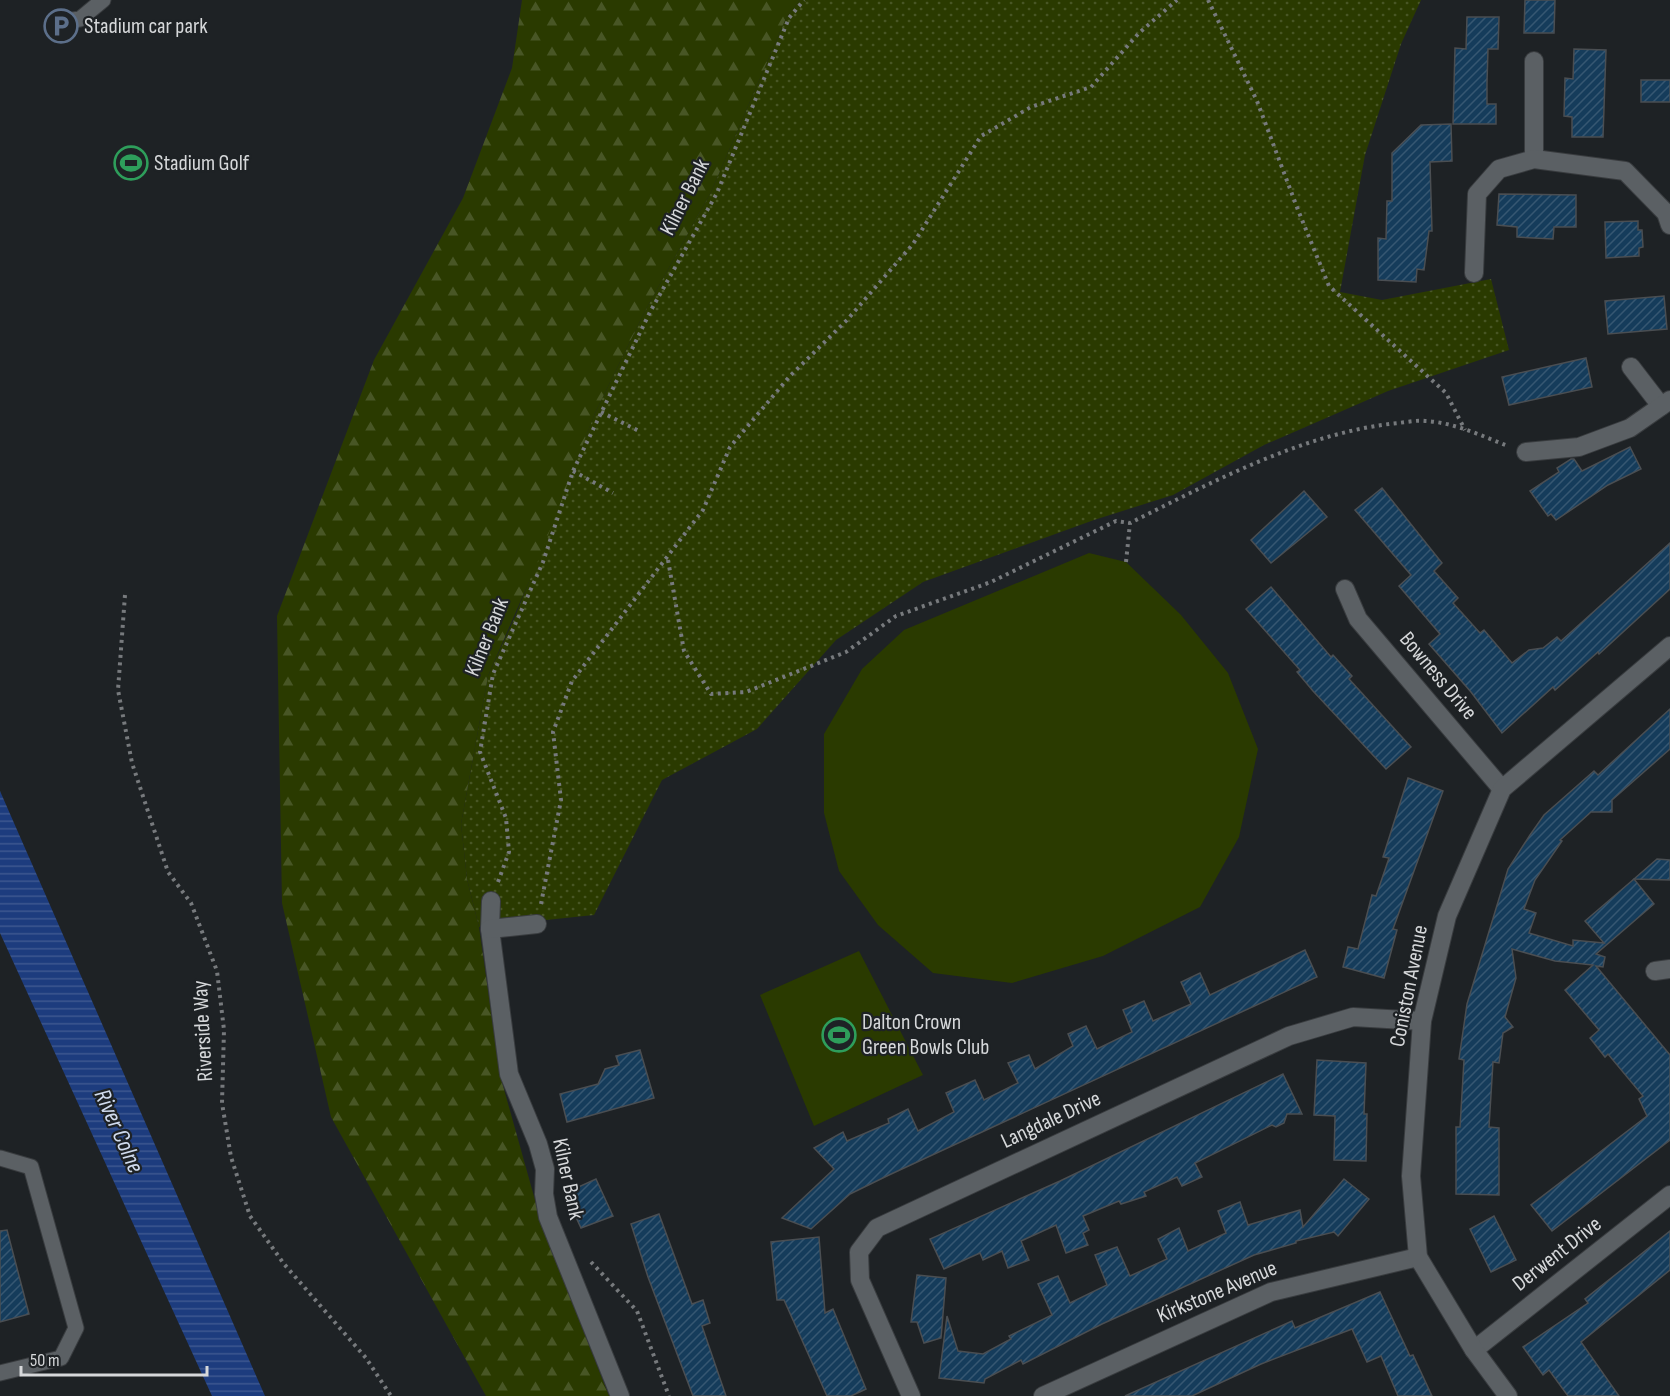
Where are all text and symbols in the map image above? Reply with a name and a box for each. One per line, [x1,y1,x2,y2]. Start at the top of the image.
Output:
parking icon: Stadium car park [43,8,79,44]
place label: Stadium car park [84,13,208,40]
sports icon: Stadium Golf [113,145,149,181]
place label: Stadium Golf [154,150,250,177]
street label: Kilner Bank [654,154,716,240]
street label: Kilner Bank [459,593,515,680]
street label: Bowness Drive [1393,626,1483,726]
street label: Coniston Avenue [1384,923,1434,1049]
street label: Riverside Way [187,979,219,1082]
place label: Dalton Crown Green Bowls Club [862,1009,989,1061]
sports icon: Dalton Crown Green Bowls Club [821,1017,857,1053]
water label: River Colne [88,1085,150,1177]
street label: Langdale Drive [997,1085,1105,1155]
street label: Kilner Bank [546,1136,590,1223]
street label: Derwent Drive [1507,1211,1607,1297]
street label: Kirkstone Avenue [1153,1255,1281,1329]
scale bar [21,1339,207,1377]
text: 50 m [30,1350,60,1371]

